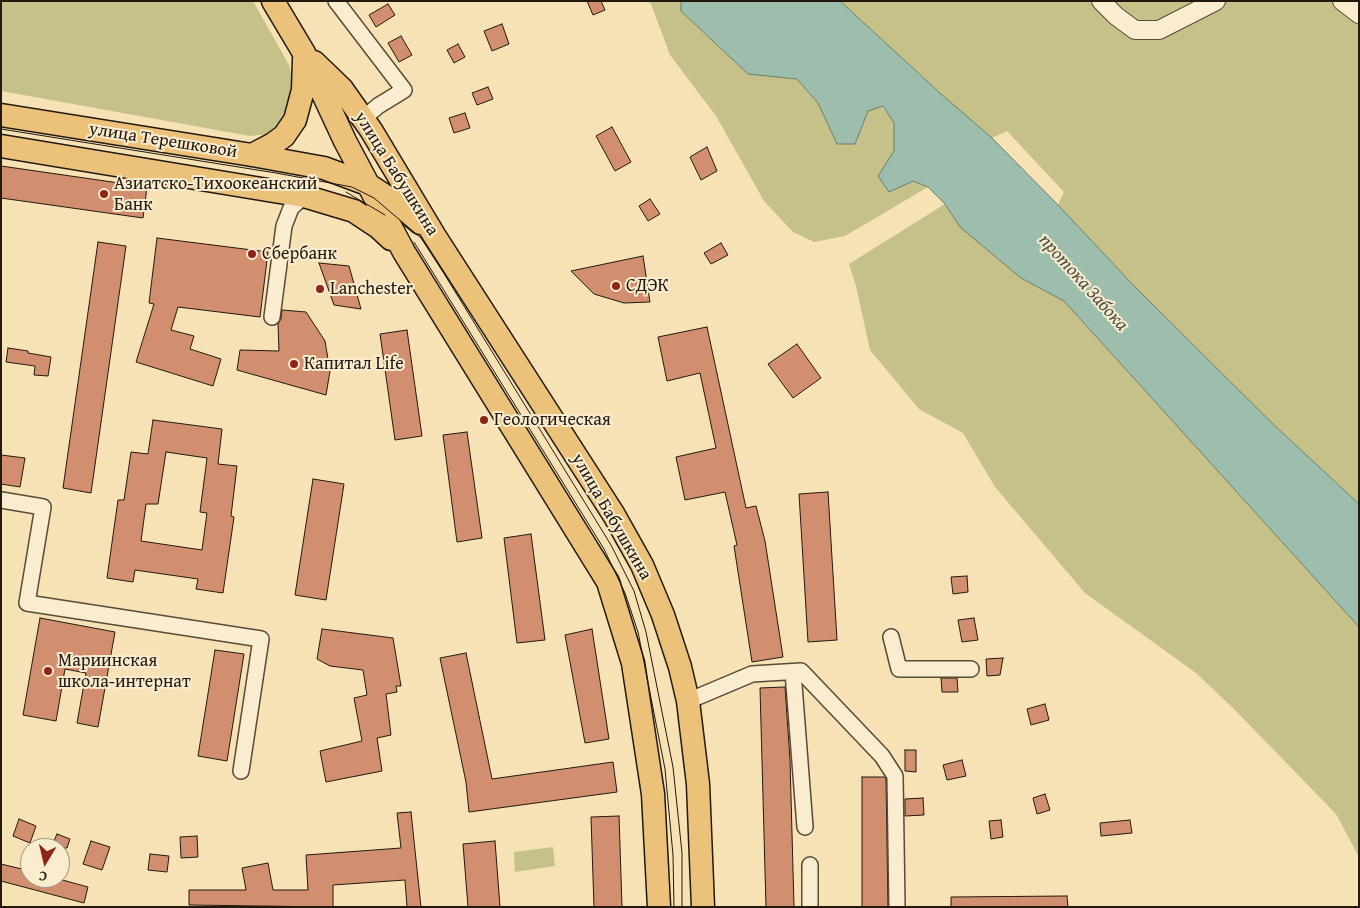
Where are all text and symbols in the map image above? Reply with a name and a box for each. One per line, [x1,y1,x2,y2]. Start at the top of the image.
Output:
street label: улица Бабушкина [349,108,443,240]
street label: улица Терешковой [87,119,239,163]
place label: Азиатско-Тихоокеанский Банк [114,173,317,215]
marker: Азиатско-Тихоокеанский Банк [98,188,110,200]
water label: протока Забока [1033,230,1133,336]
place label: Сбербанк [262,243,337,265]
marker: Сбербанк [246,248,258,260]
place label: СДЭК [626,275,669,297]
place label: Lanchester [330,278,413,300]
marker: СДЭК [610,280,622,292]
marker: Lanchester [314,283,326,295]
place label: Капитал Life [304,353,404,375]
marker: Капитал Life [288,358,300,370]
place label: Геологическая [494,409,611,431]
marker: Геологическая [478,414,490,426]
street label: улица Бабушкина [566,450,656,584]
place label: Мариинская школа-интернат [58,650,191,692]
marker: Мариинская школа-интернат [42,665,54,677]
north arrow [20,838,70,888]
text: С [37,866,48,887]

